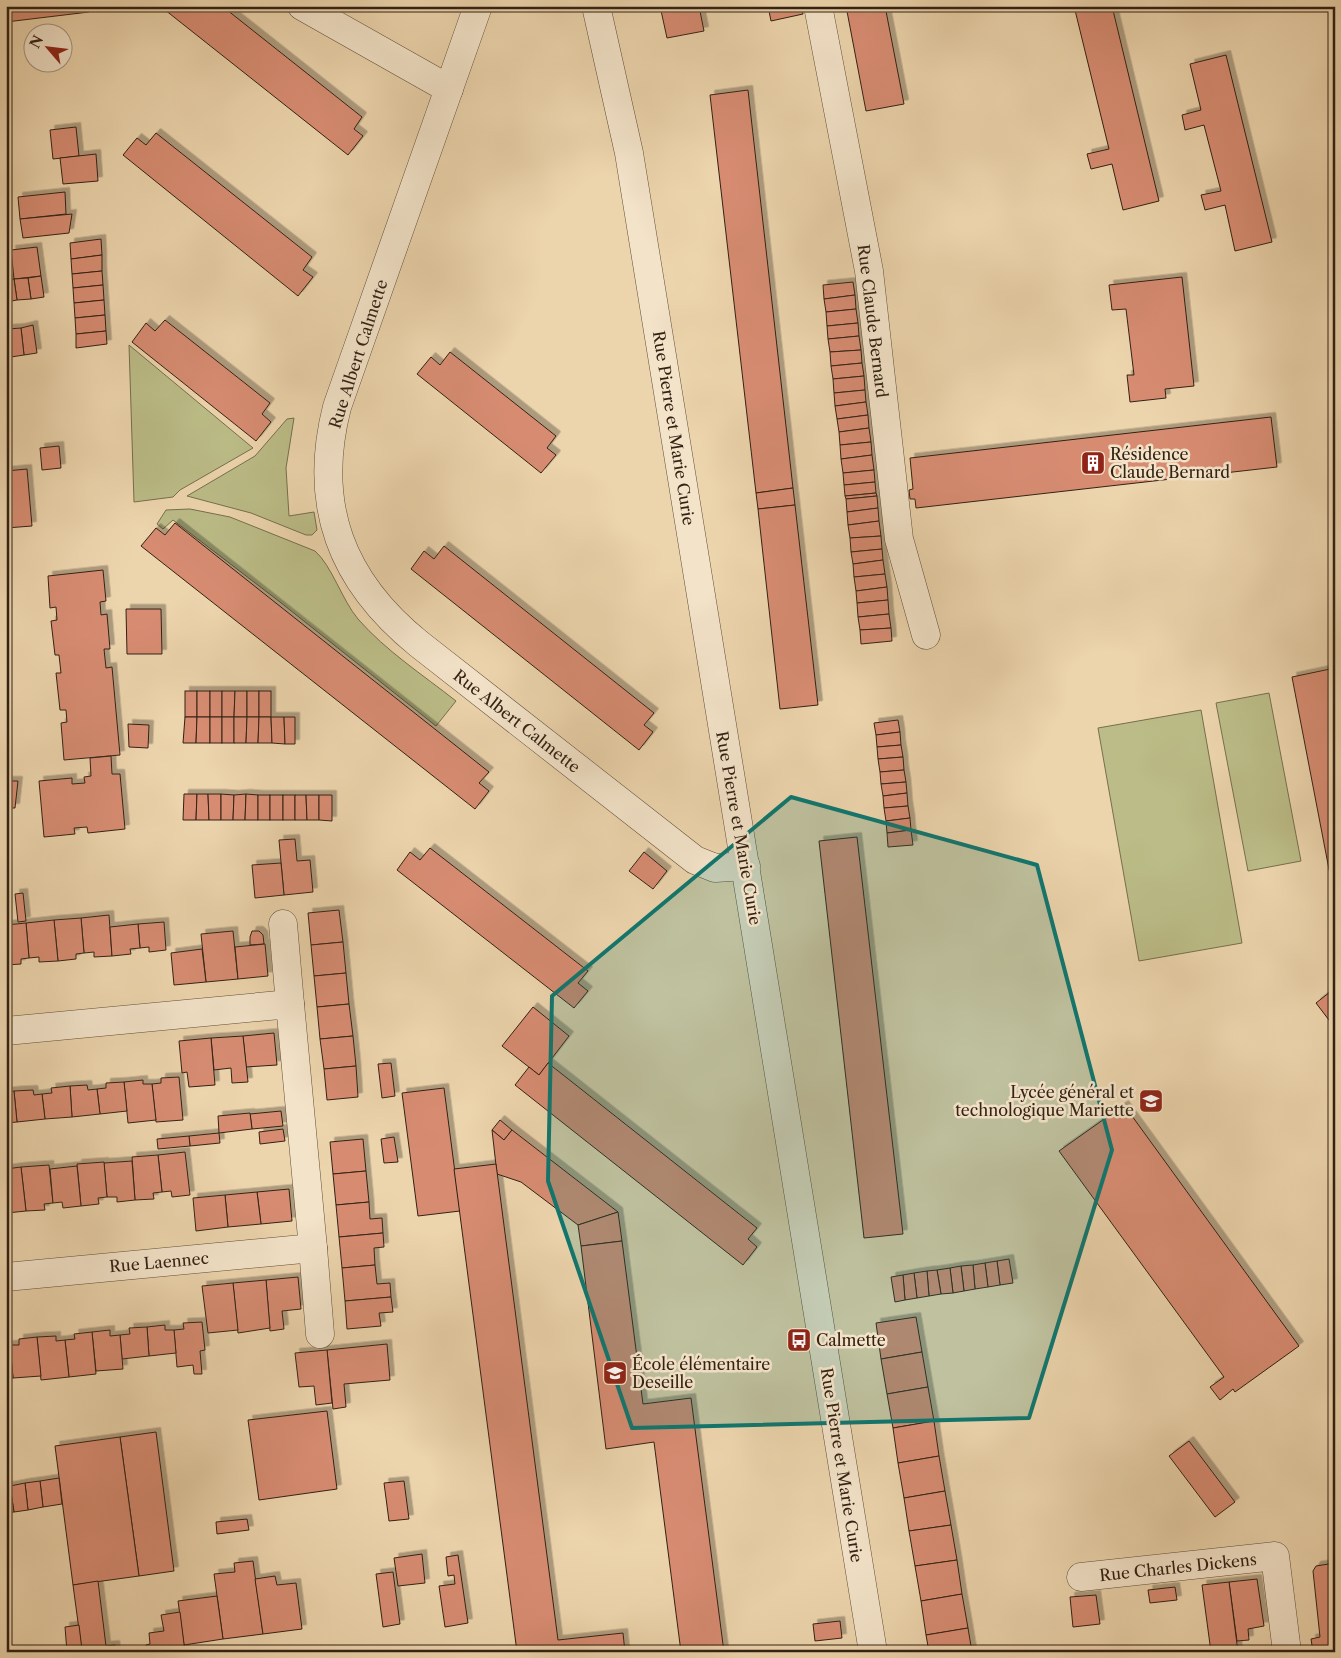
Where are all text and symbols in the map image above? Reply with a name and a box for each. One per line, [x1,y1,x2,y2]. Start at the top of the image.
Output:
north arrow [22,22,72,72]
text: N [26,32,47,51]
street label: Rue Claude Bernard [854,243,892,399]
street label: Rue Albert Calmette [324,277,392,431]
street label: Rue Pierre et Marie Curie [649,329,699,527]
place label: Résidence Claude Bernard [1110,444,1230,482]
building icon: Résidence Claude Bernard [1080,450,1106,476]
street label: Rue Albert Calmette [450,665,585,777]
street label: Rue Pierre et Marie Curie [712,729,766,927]
place label: Lycée général et technologique Mariette [955,1082,1134,1120]
school or university icon: Lycée général et technologique Mariette [1138,1088,1164,1114]
street label: Rue Laennec [108,1248,210,1276]
bus stop icon: Calmette [786,1327,812,1353]
place label: Calmette [816,1330,886,1350]
place label: École élémentaire Deseille [632,1354,770,1392]
school or university icon: École élémentaire Deseille [602,1360,628,1386]
street label: Rue Pierre et Marie Curie [817,1366,867,1564]
street label: Rue Charles Dickens [1098,1549,1258,1585]

